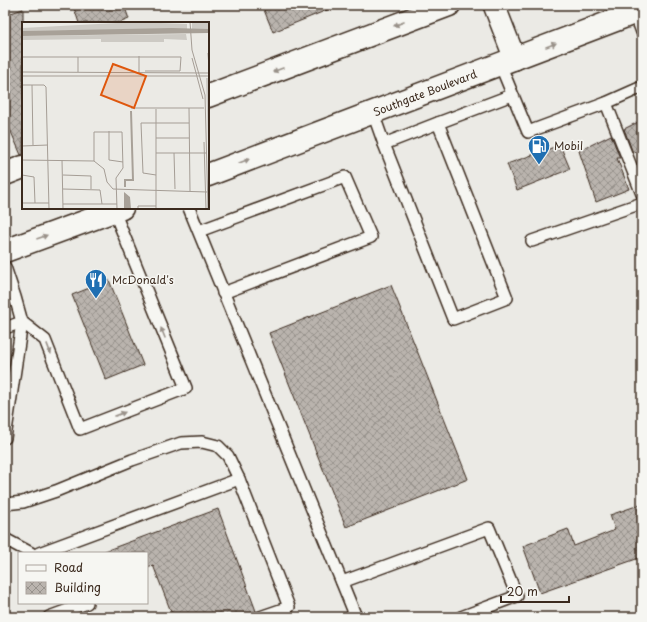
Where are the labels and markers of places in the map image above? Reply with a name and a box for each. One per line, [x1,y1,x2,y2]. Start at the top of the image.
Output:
fuel station icon: Mobil [526,133,552,166]
place label: Mobil [554,137,583,154]
restaurant icon: McDonald's [83,267,109,300]
place label: McDonald's [112,271,174,288]

